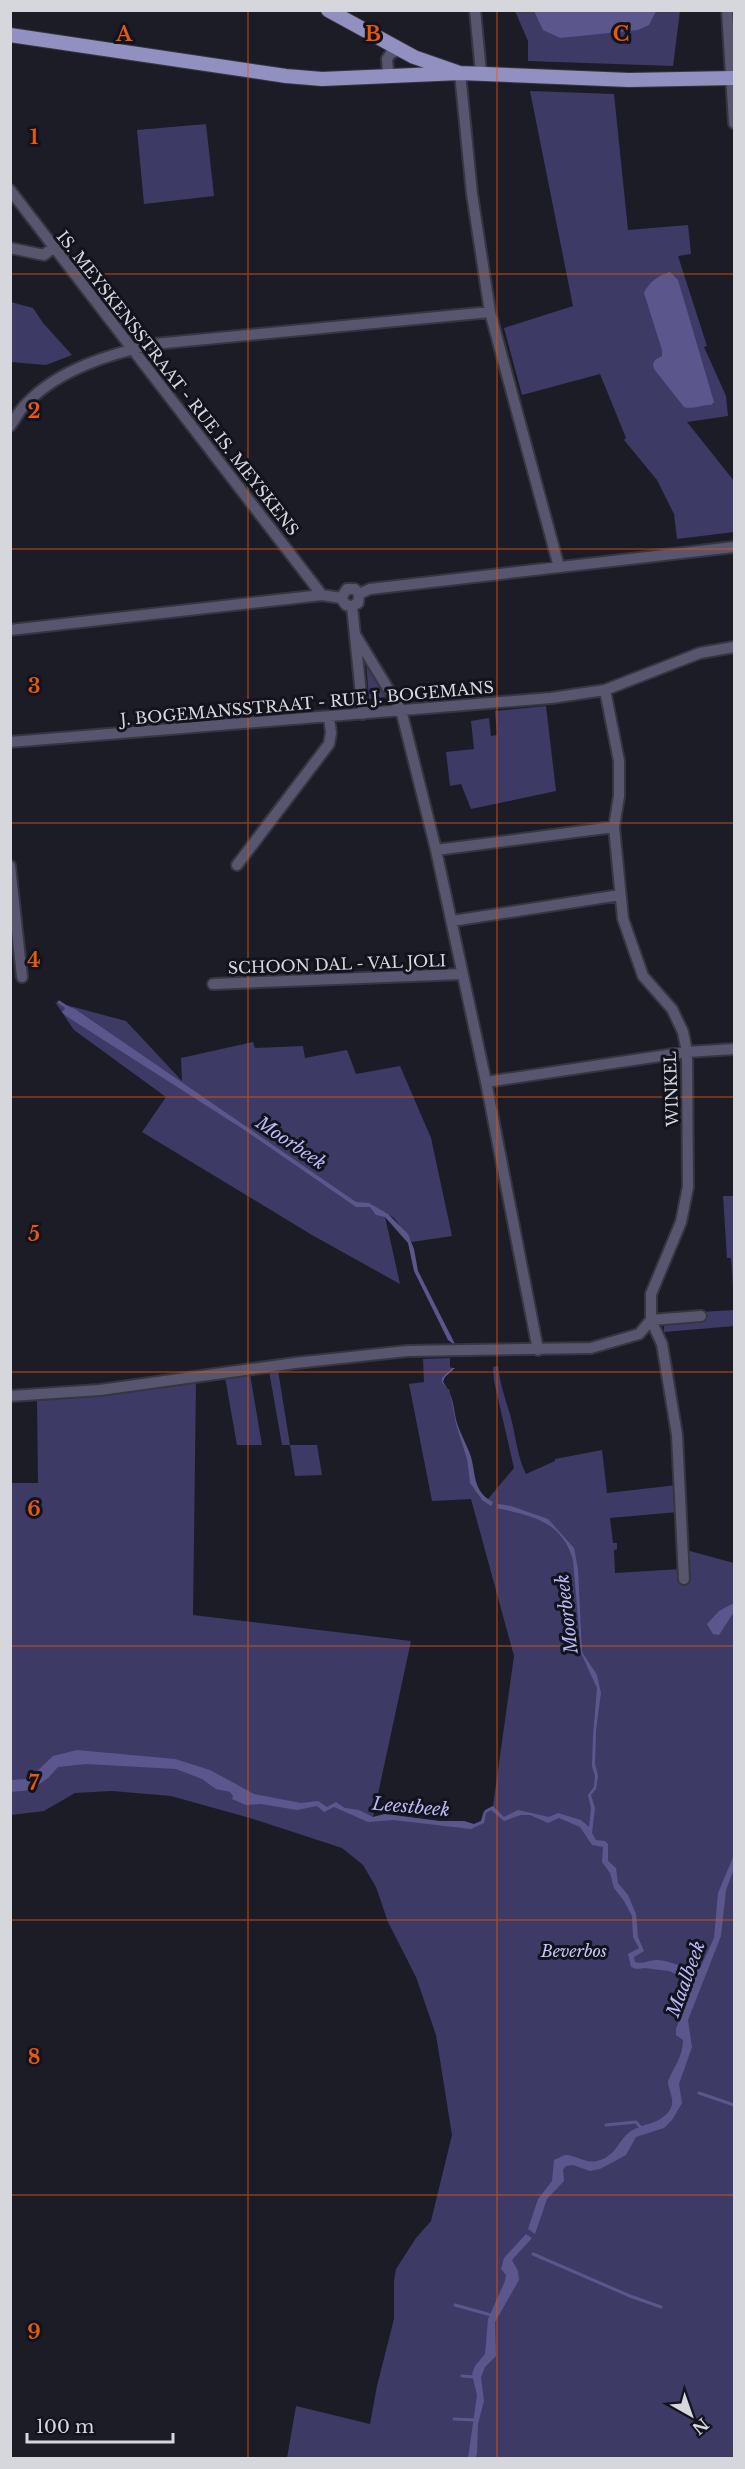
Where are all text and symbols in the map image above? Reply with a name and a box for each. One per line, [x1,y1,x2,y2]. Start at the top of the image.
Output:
text: A [115,22,133,46]
text: B [365,22,381,46]
text: C [613,22,629,46]
text: 1 [30,125,39,149]
street label: IS. MEYSKENSSTRAAT - RUE IS. MEYSKENS [53,227,303,539]
text: 2 [27,399,41,423]
text: 3 [28,674,40,698]
street label: J. BOGEMANSSTRAAT - RUE J. BOGEMANS [117,677,495,729]
text: 4 [27,948,41,972]
street label: SCHOON DAL - VAL JOLI [227,950,447,978]
street label: WINKEL [660,1051,682,1128]
water label: Moorbeek [251,1111,330,1174]
text: 5 [28,1222,40,1246]
text: 6 [27,1497,41,1521]
water label: Moorbeek [551,1573,583,1656]
text: 7 [29,1771,40,1795]
water label: Leestbeek [370,1793,451,1821]
water label: Maalbeek [662,1938,710,2021]
park label: Beverbos [540,1941,607,1961]
text: 8 [28,2045,40,2069]
text: 9 [27,2320,41,2344]
north arrow [661,2385,721,2445]
scale bar [27,2406,172,2444]
text: N [688,2414,713,2439]
text: 100 m [36,2416,94,2438]

